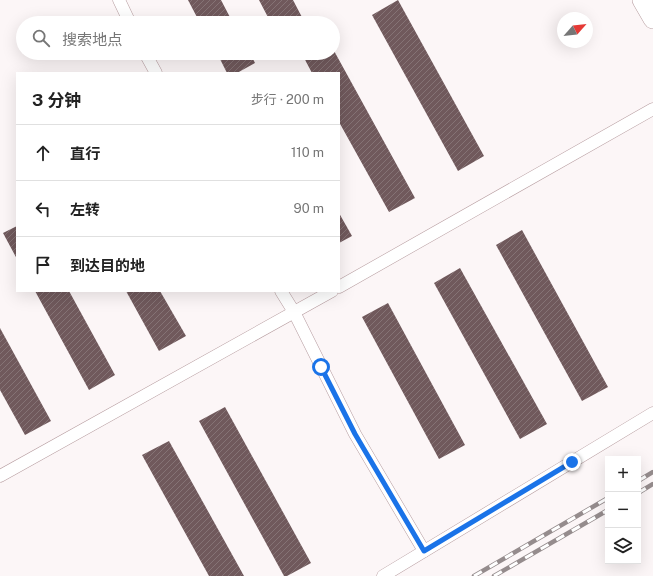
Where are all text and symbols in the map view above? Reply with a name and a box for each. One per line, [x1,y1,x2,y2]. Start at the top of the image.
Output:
north arrow [557,12,593,48]
search box [16,16,340,60]
icon: search [30,27,52,49]
text: 搜索地点 [62,31,122,48]
text: 3 分钟 [32,90,81,110]
text: 步行 · 200 m [251,92,324,107]
icon: ahead [32,142,54,164]
text: 直行 [70,145,100,162]
text: 110 m [291,145,324,160]
icon: left [32,198,54,220]
text: 左转 [70,201,100,218]
text: 90 m [294,201,324,216]
icon: arrive [32,254,54,276]
text: 到达目的地 [70,257,145,274]
route start [312,358,330,376]
route end [563,453,581,471]
map controls [605,456,641,564]
button: + [605,456,641,492]
button: − [605,492,641,528]
button: layers [605,528,641,564]

